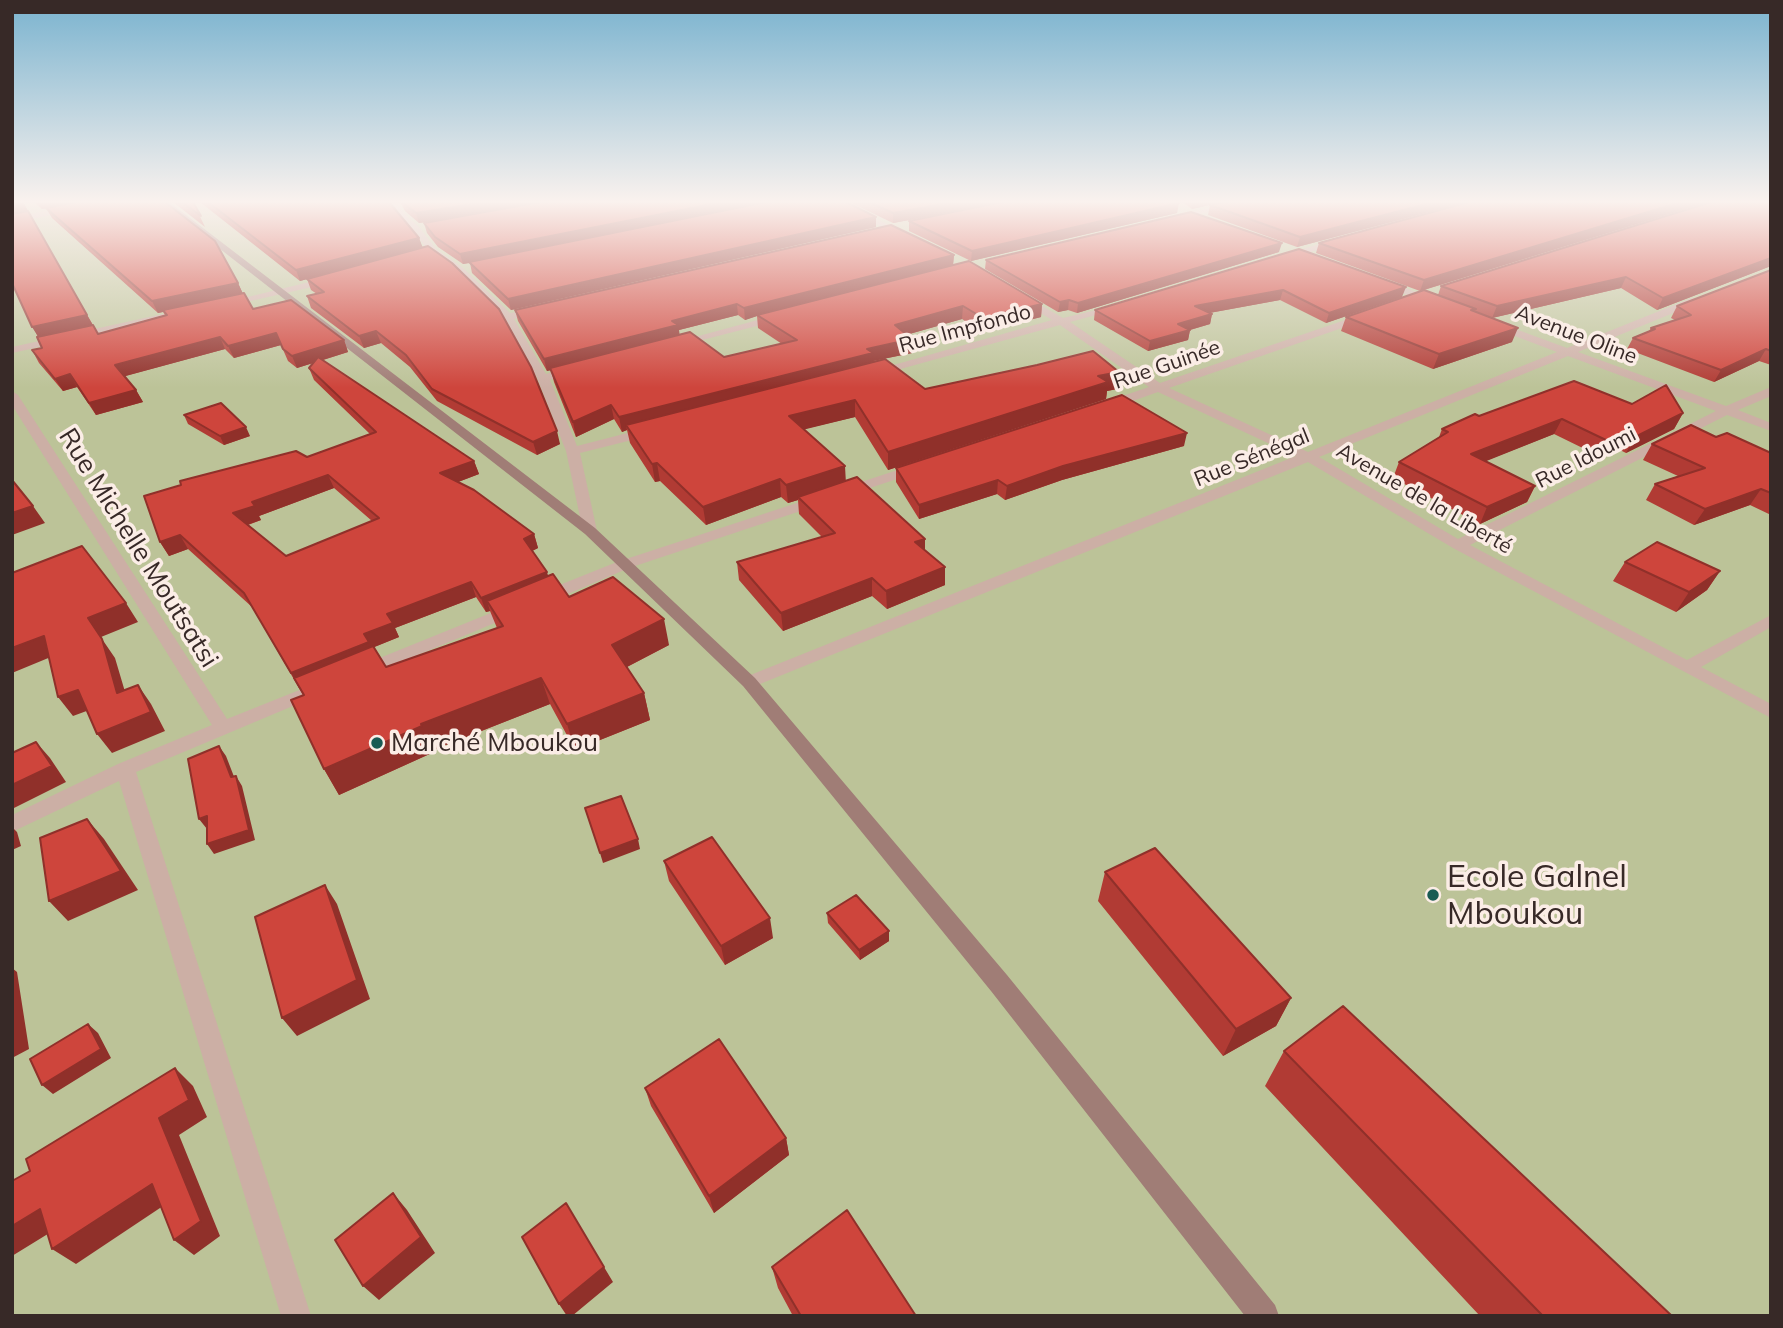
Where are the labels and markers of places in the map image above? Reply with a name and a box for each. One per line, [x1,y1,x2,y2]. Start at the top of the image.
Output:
place label: Marché Mboukou [391,727,598,759]
marker: Marché Mboukou [369,735,385,751]
place label: Ecole Galnel Mboukou [1447,858,1627,933]
marker: Ecole Galnel Mboukou [1425,887,1441,903]

